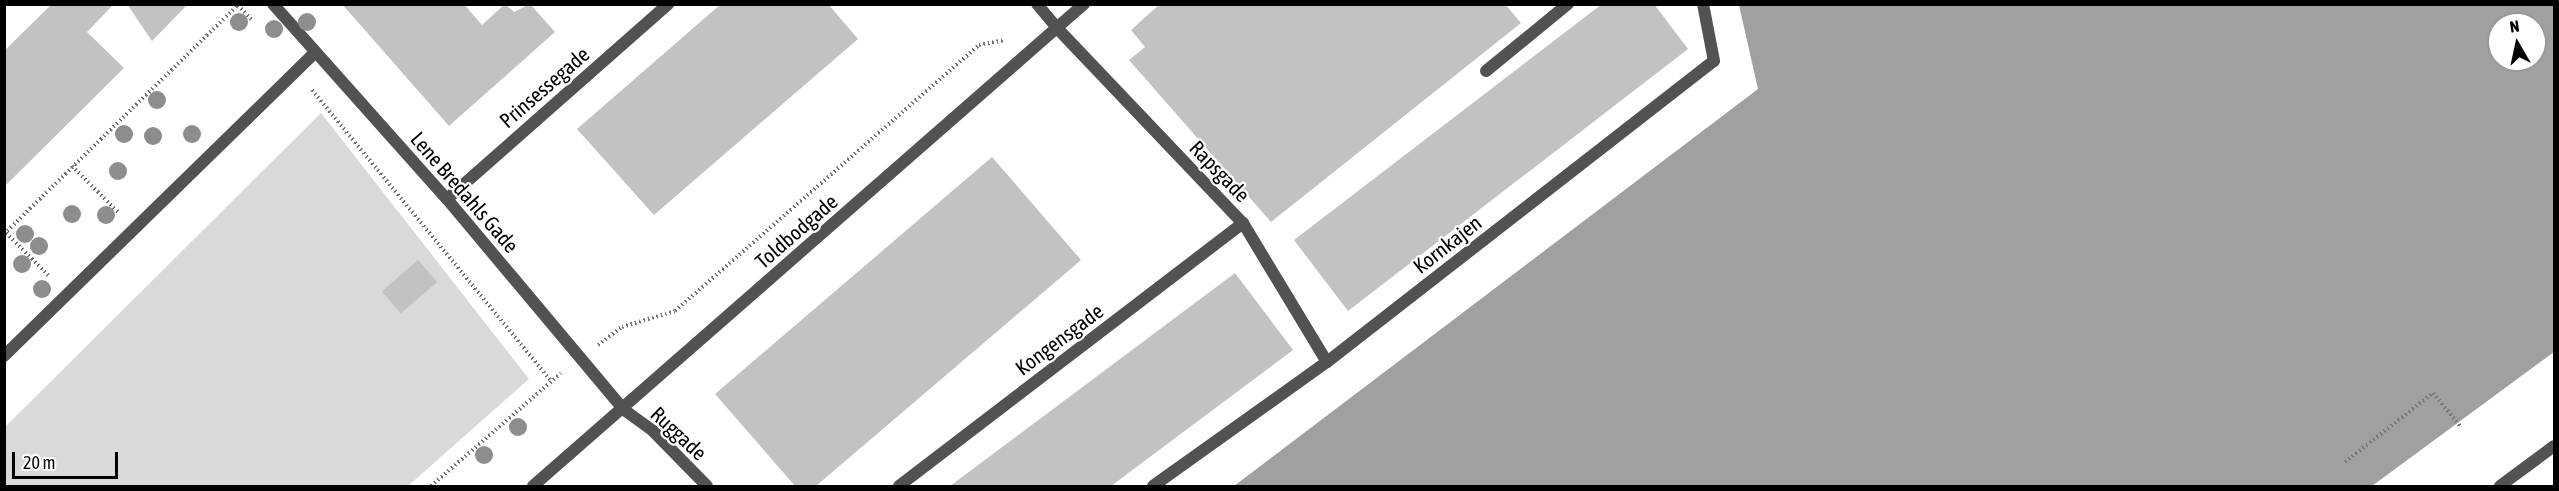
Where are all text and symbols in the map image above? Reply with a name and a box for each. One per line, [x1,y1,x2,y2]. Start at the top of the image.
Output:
north arrow [2487,12,2547,72]
text: N [2508,17,2521,36]
street label: Prinsessegade [494,41,594,133]
street label: Lene Bredahls Gade [406,126,524,258]
street label: Rapsgade [1185,135,1255,207]
street label: Toldbodgade [750,188,842,274]
street label: Kornkajen [1408,210,1486,278]
street label: Kongensgade [1010,298,1108,380]
street label: Ruggade [646,401,712,465]
scale bar [15,440,122,478]
text: 20 m [23,452,55,473]

